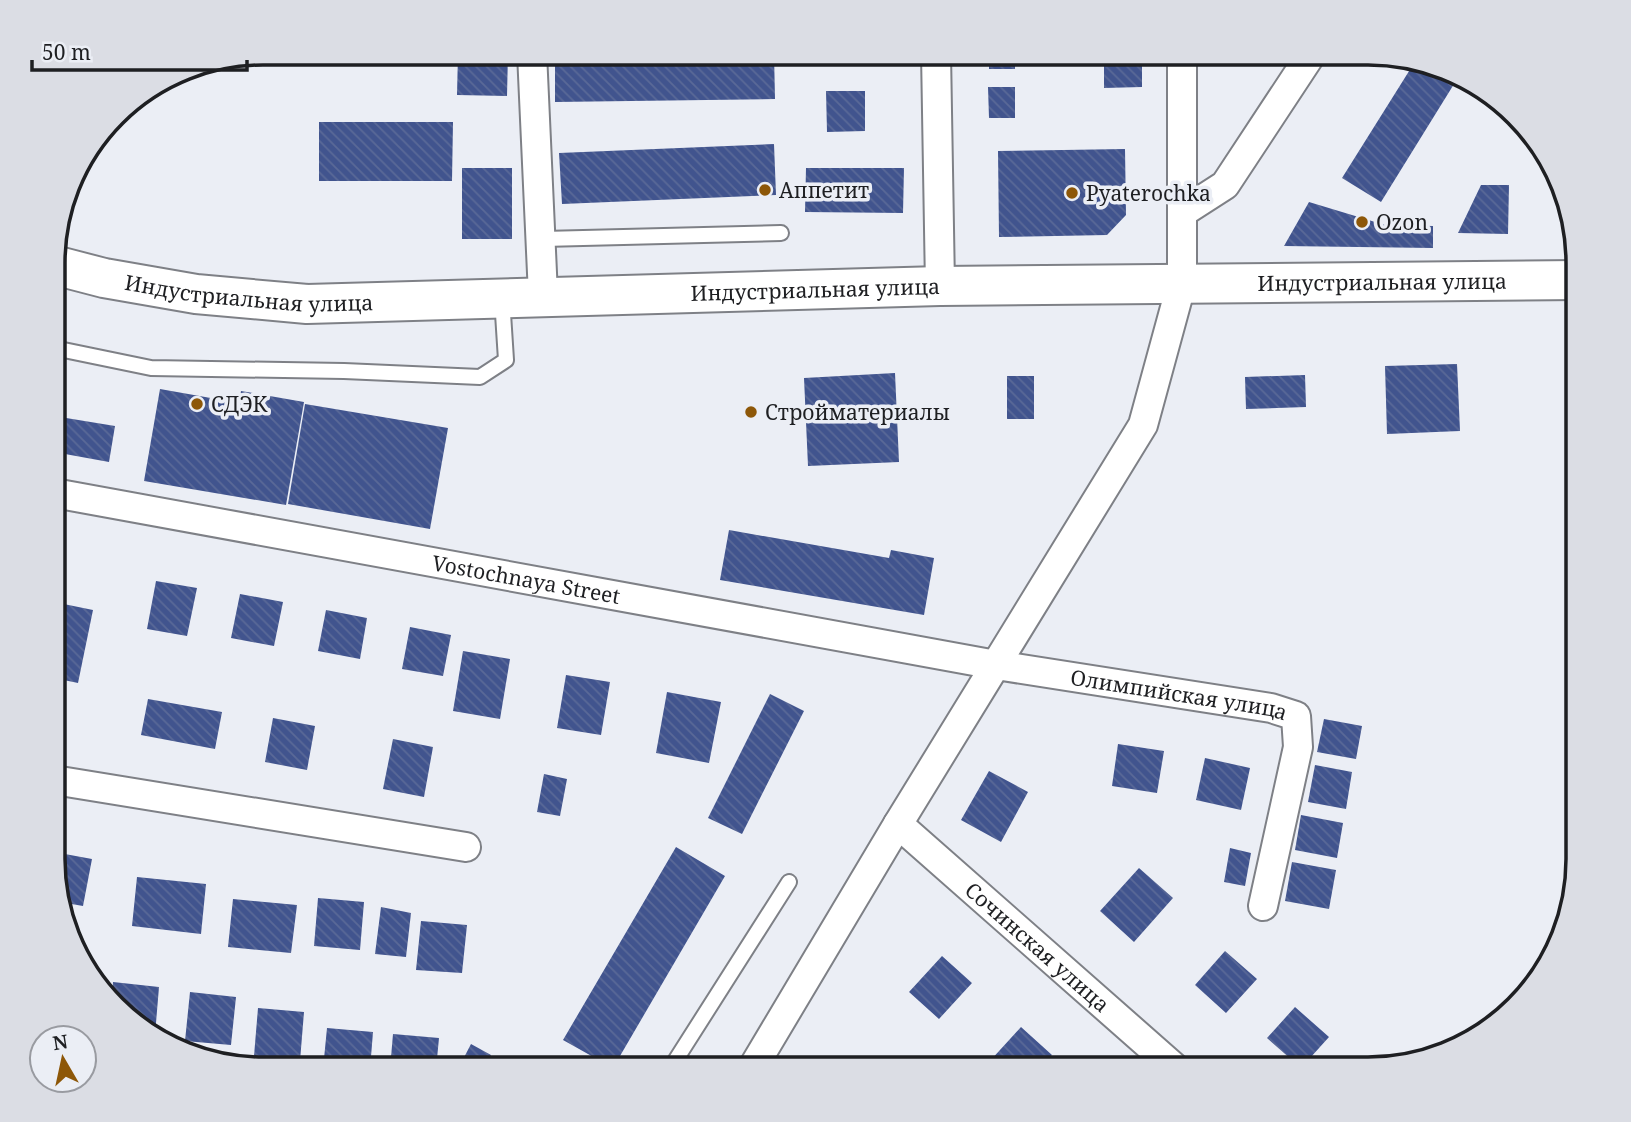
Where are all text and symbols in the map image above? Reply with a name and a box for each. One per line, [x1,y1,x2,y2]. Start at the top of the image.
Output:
scale bar [32,28,247,72]
text: 50 m [42,38,91,66]
place label: Аппетит [779,176,869,204]
place label: Pyaterochka [1086,179,1211,207]
marker: Аппетит [757,182,773,198]
marker: Pyaterochka [1064,185,1080,201]
place label: Ozon [1376,208,1428,236]
marker: Ozon [1354,214,1370,230]
street label: Индустриальная улица [1257,267,1507,297]
street label: Индустриальная улица [123,268,374,318]
street label: Индустриальная улица [690,272,940,307]
place label: СДЭК [211,390,268,418]
marker: СДЭК [189,396,205,412]
place label: Стройматериалы [765,398,950,426]
marker: Стройматериалы [743,404,759,420]
street label: Vostochnaya Street [430,548,622,610]
street label: Олимпийская улица [1069,663,1291,726]
street label: Сочинская улица [959,876,1116,1018]
north arrow [28,1024,98,1094]
text: N [51,1028,70,1056]

